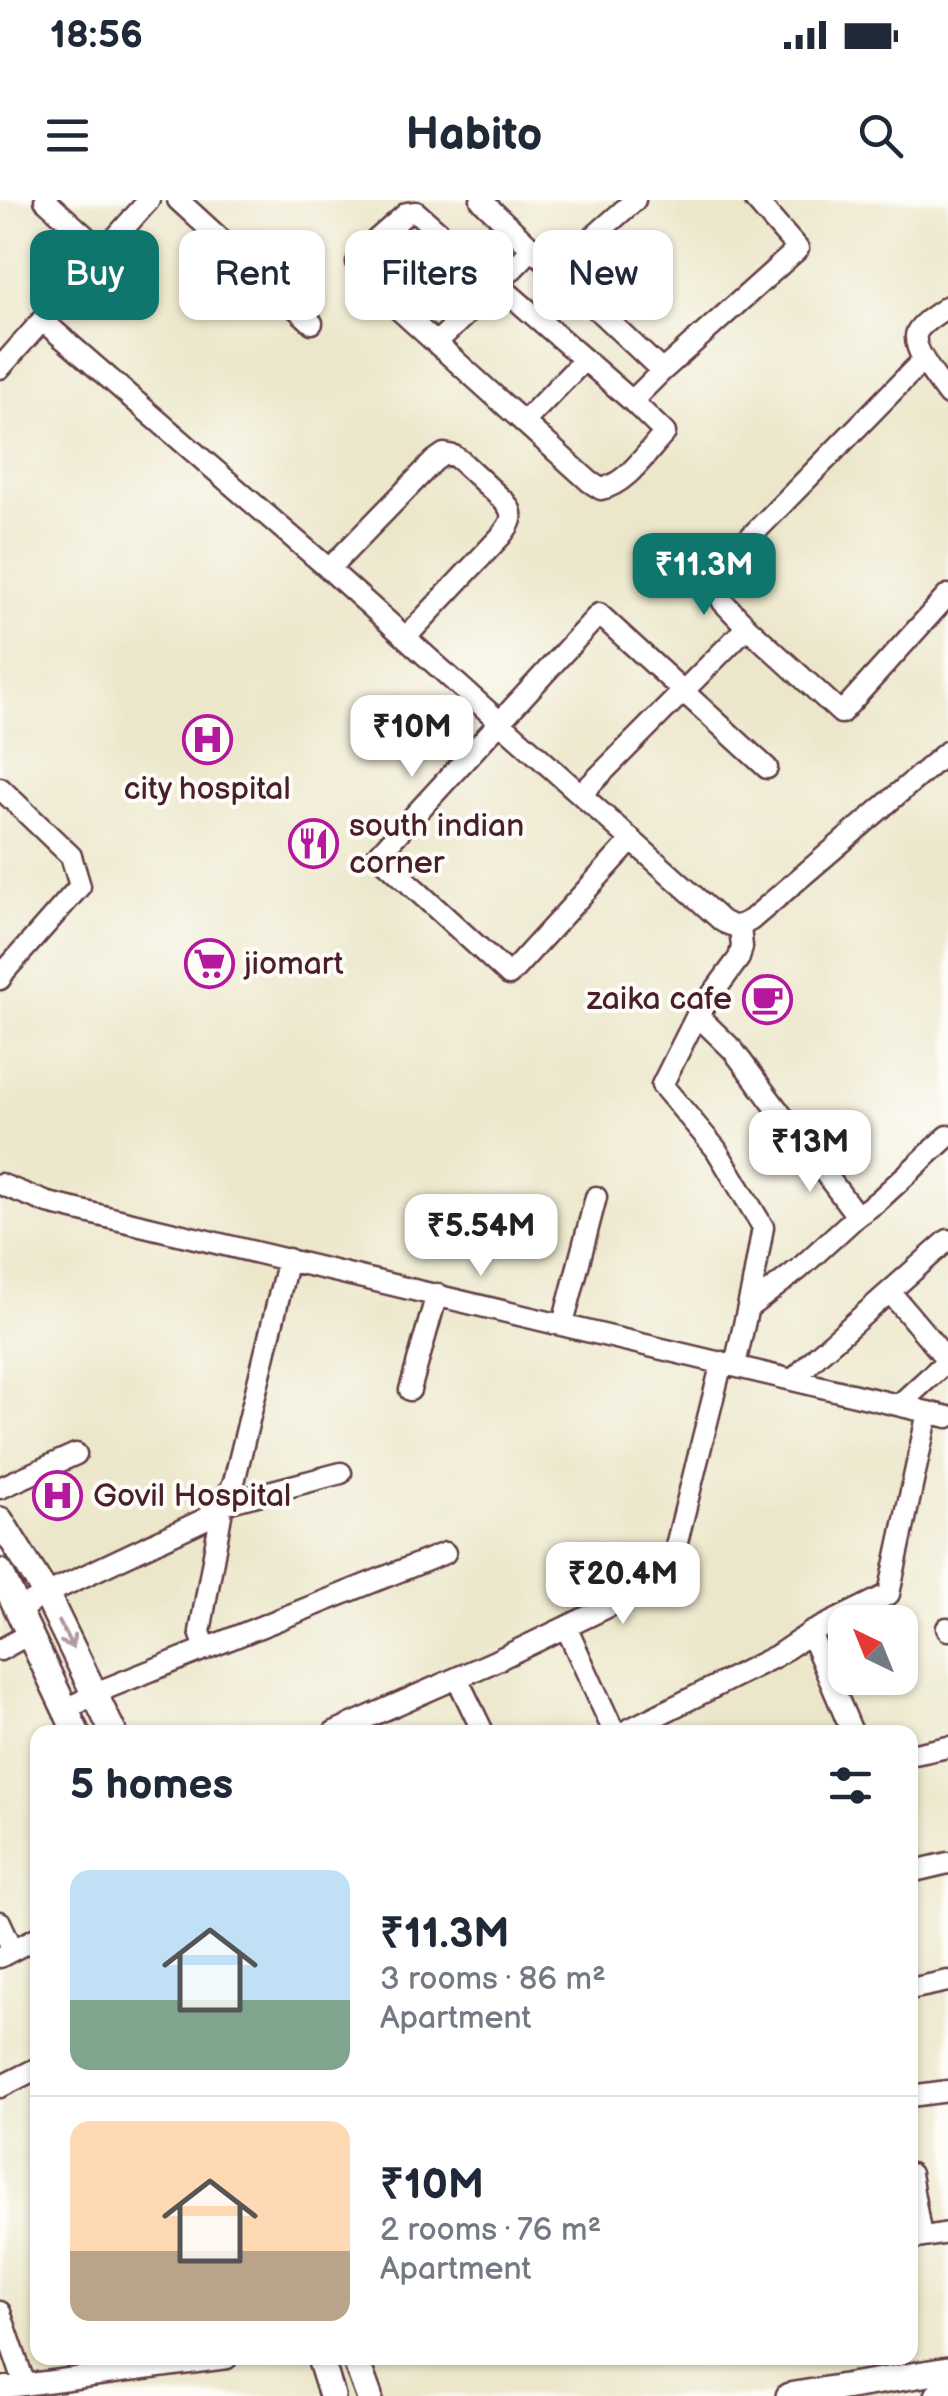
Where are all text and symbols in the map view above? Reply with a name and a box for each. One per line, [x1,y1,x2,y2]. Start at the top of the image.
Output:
text: 18:56 [50,13,143,58]
icon: menu [40,108,95,163]
text: Habito [406,108,542,163]
icon: search [853,108,908,163]
chip: Buy [30,230,159,320]
chip: Rent [179,230,325,320]
chip: Filters [345,230,513,320]
chip: New [533,230,673,320]
pin: ₹11.3M [623,533,785,618]
text: ₹11.3M [655,546,753,585]
pin: ₹10M [353,695,471,780]
text: ₹10M [372,708,452,747]
hospital icon: city hospital [181,713,233,765]
place label: city hospital [123,770,291,809]
place label: south indian corner [349,807,524,883]
restaurant icon: south indian corner [288,818,340,870]
supermarket icon: jiomart [183,938,235,990]
place label: jiomart [243,945,344,984]
cafe icon: zaika cafe [741,973,793,1025]
place label: zaika cafe [587,980,732,1019]
pin: ₹13M [751,1110,869,1195]
text: ₹13M [771,1123,849,1162]
pin: ₹5.54M [400,1194,562,1279]
text: ₹5.54M [427,1207,535,1246]
hospital icon: Govil Hospital [32,1470,84,1522]
place label: Govil Hospital [93,1477,291,1516]
pin: ₹20.4M [542,1542,704,1627]
text: ₹20.4M [568,1555,678,1594]
north arrow [828,1605,918,1695]
map controls [828,1605,918,1695]
one-way arrow [57,1620,76,1649]
icon: filters [823,1758,878,1813]
text: 5 homes [70,1760,233,1811]
text: ₹11.3M [380,1909,509,1960]
icon: home [150,1910,270,2030]
text: 3 rooms · 86 m² [380,1960,606,1999]
text: Apartment [380,1999,531,2038]
text: ₹10M [380,2160,484,2211]
icon: home [150,2161,270,2281]
text: 2 rooms · 76 m² [380,2211,601,2250]
text: Apartment [380,2250,531,2289]

